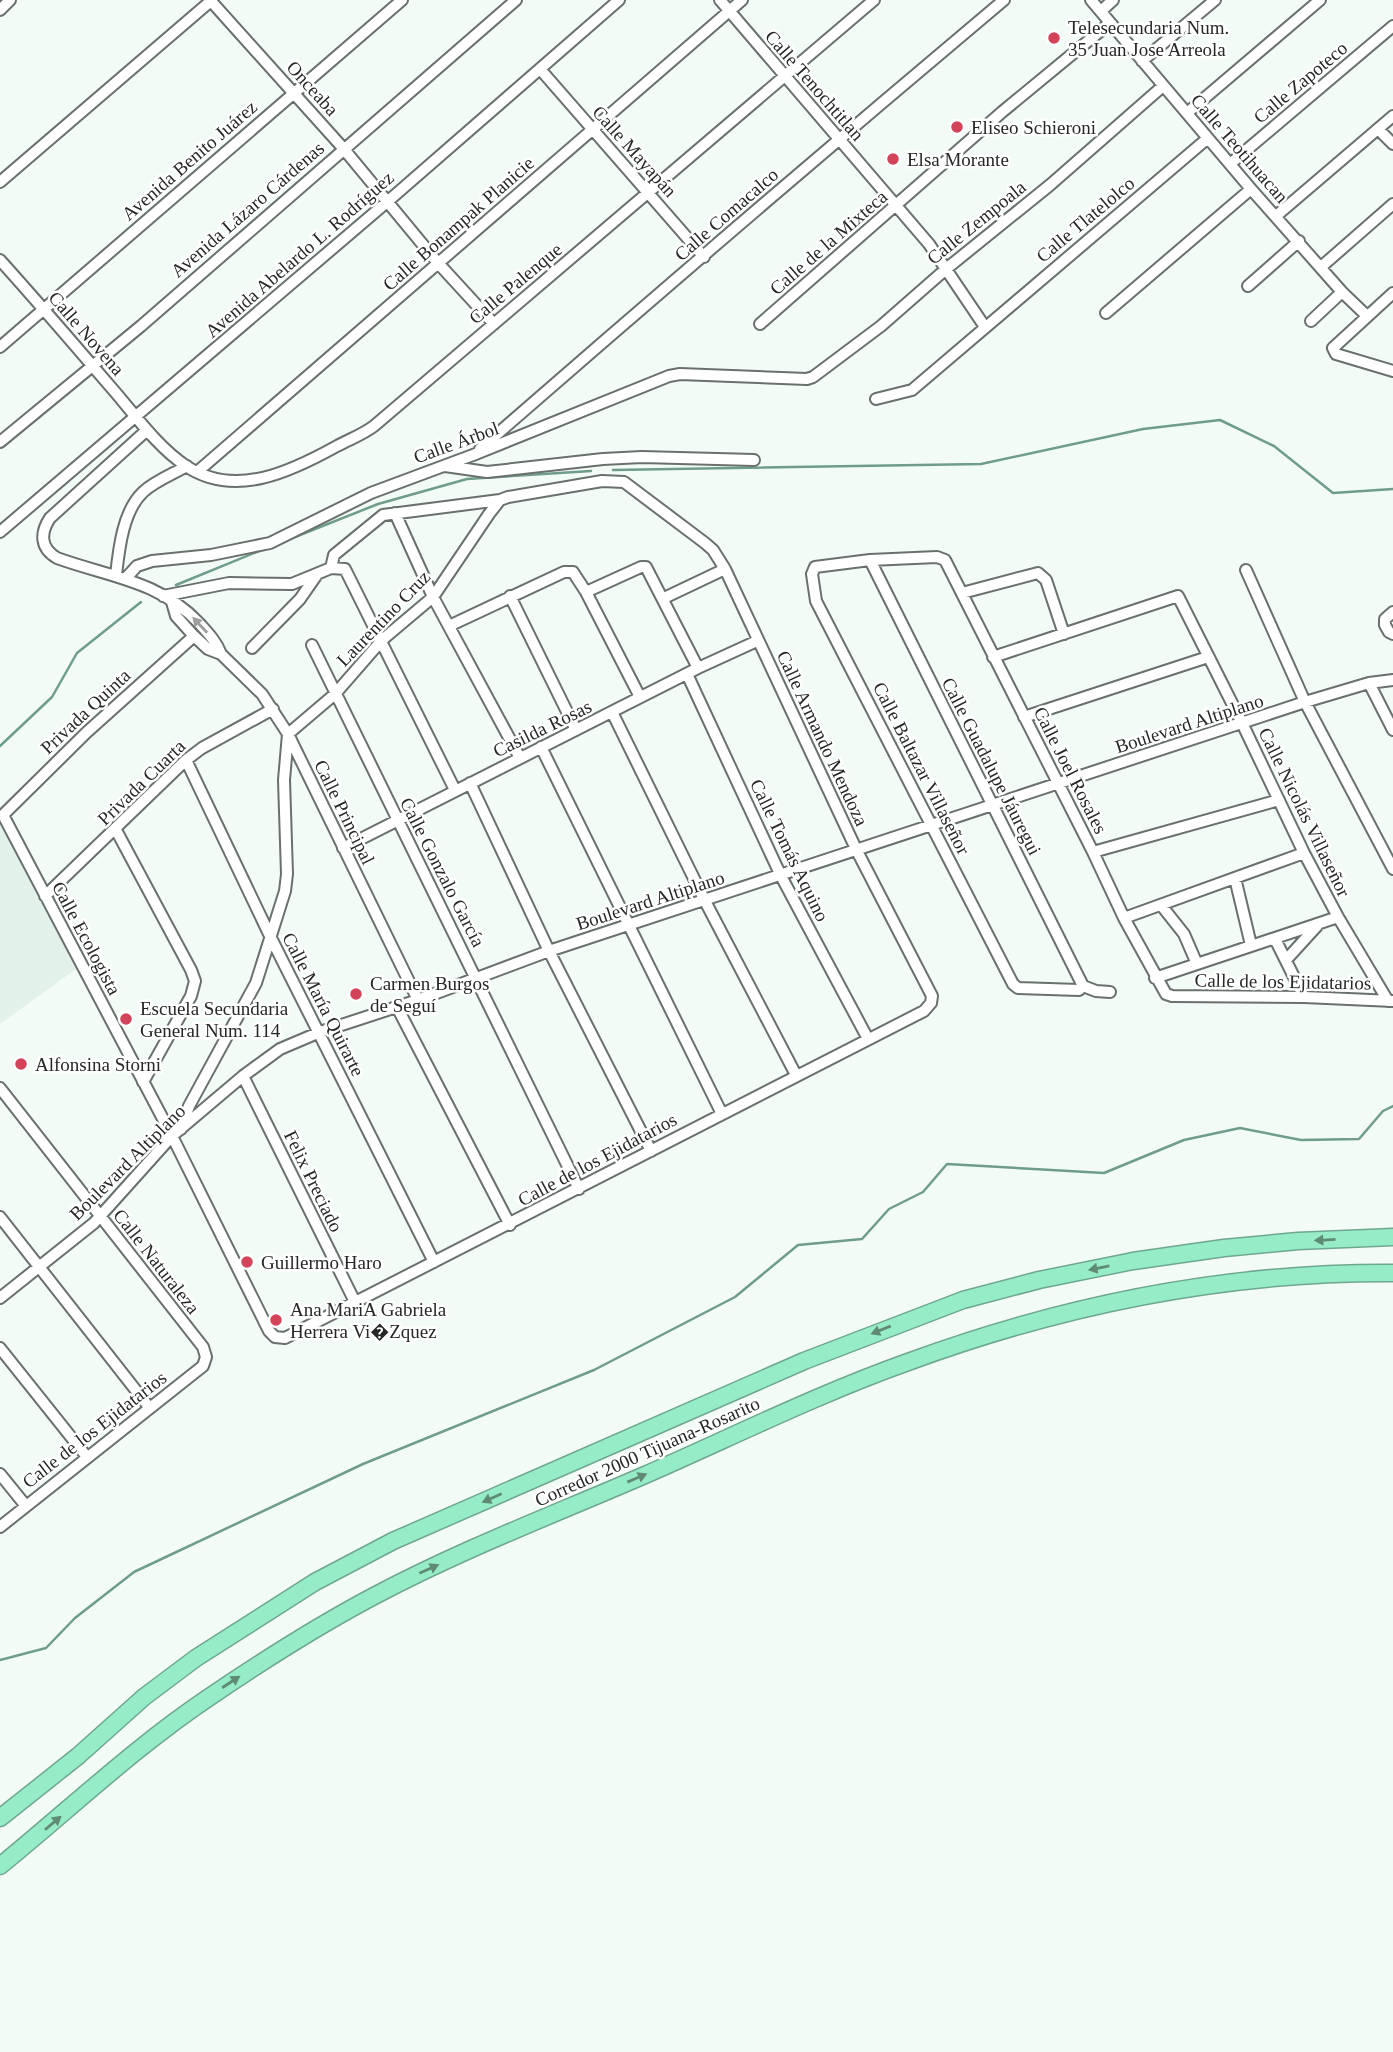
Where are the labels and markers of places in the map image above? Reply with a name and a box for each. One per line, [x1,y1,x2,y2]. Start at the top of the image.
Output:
place label: Telesecundaria Num. 35 Juan Jose Arreola [1068,17,1229,60]
marker: Telesecundaria Num. 35 Juan Jose Arreola [1046,30,1062,46]
place label: Eliseo Schieroni [971,117,1096,138]
marker: Eliseo Schieroni [949,119,965,135]
place label: Elsa Morante [907,149,1009,170]
marker: Elsa Morante [885,151,901,167]
place label: Carmen Burgos de Seguí [370,973,489,1016]
marker: Carmen Burgos de Seguí [348,986,364,1002]
place label: Escuela Secundaria General Num. 114 [140,998,289,1041]
marker: Escuela Secundaria General Num. 114 [118,1011,134,1027]
place label: Alfonsina Storni [35,1054,161,1075]
marker: Alfonsina Storni [13,1056,29,1072]
place label: Guillermo Haro [261,1252,382,1273]
marker: Guillermo Haro [239,1254,255,1270]
place label: Ana MariA Gabriela Herrera Vi�Zquez [290,1299,447,1342]
marker: Ana MariA Gabriela Herrera Vi�Zquez [268,1312,284,1328]

